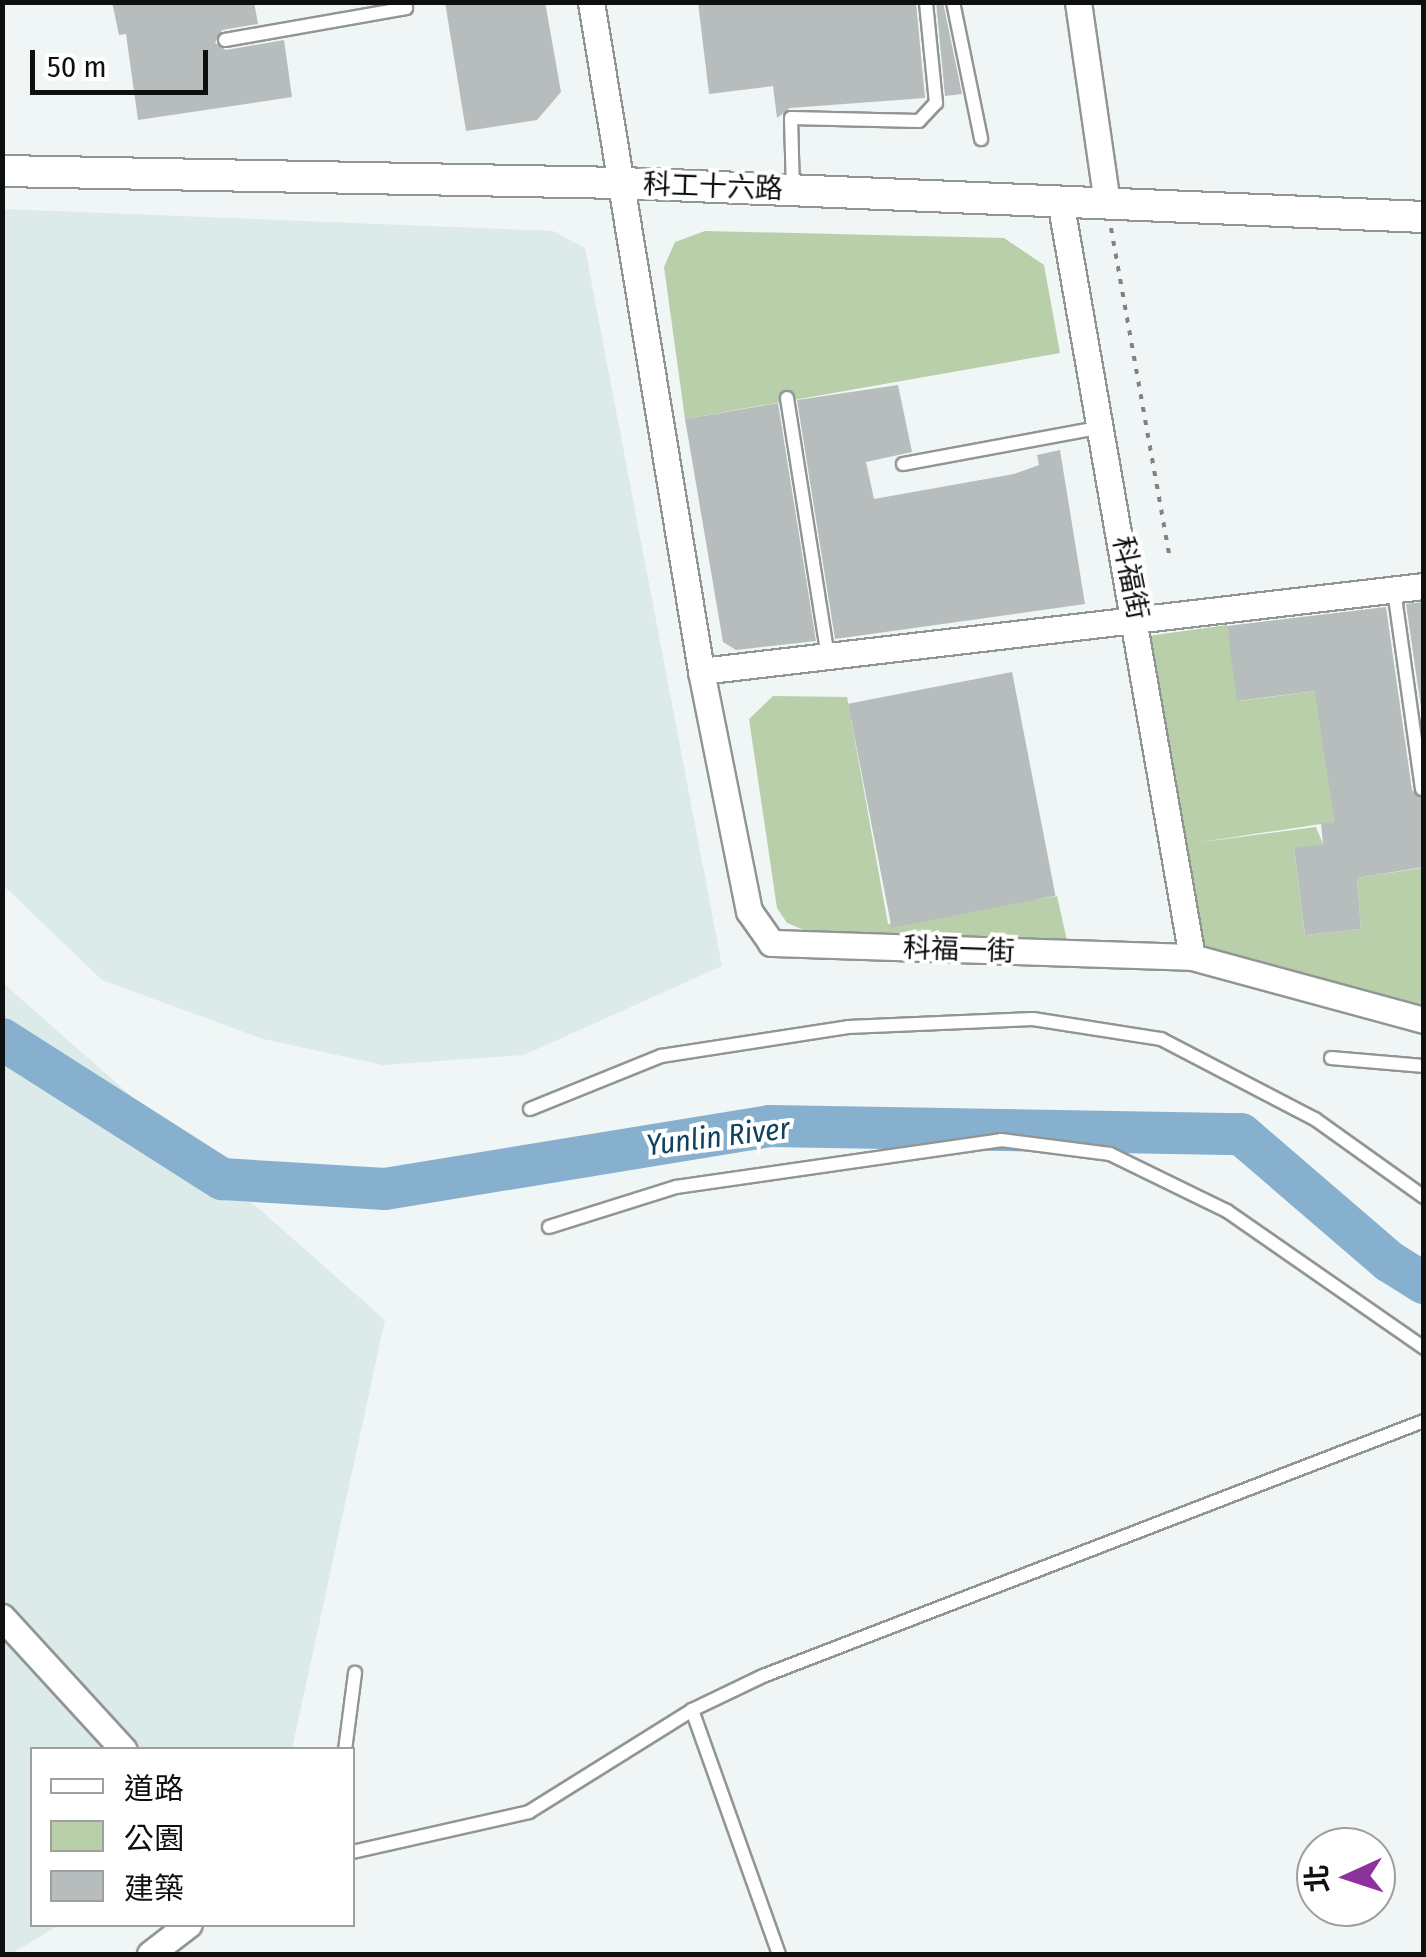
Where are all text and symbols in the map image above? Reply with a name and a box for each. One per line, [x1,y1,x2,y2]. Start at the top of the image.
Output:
scale bar [35,30,212,92]
text: 50 m [47,49,107,85]
street label: 科工十六路 [642,168,784,206]
street label: 科福街 [1105,534,1155,622]
street label: 科福一街 [902,931,1016,969]
water label: Yunlin River [644,1110,792,1164]
legend [30,1747,355,1927]
text: 道路 [124,1771,184,1807]
text: 公園 [124,1821,184,1857]
north arrow [1296,1827,1396,1927]
text: 北 [1300,1864,1335,1893]
text: 建築 [124,1871,184,1907]

